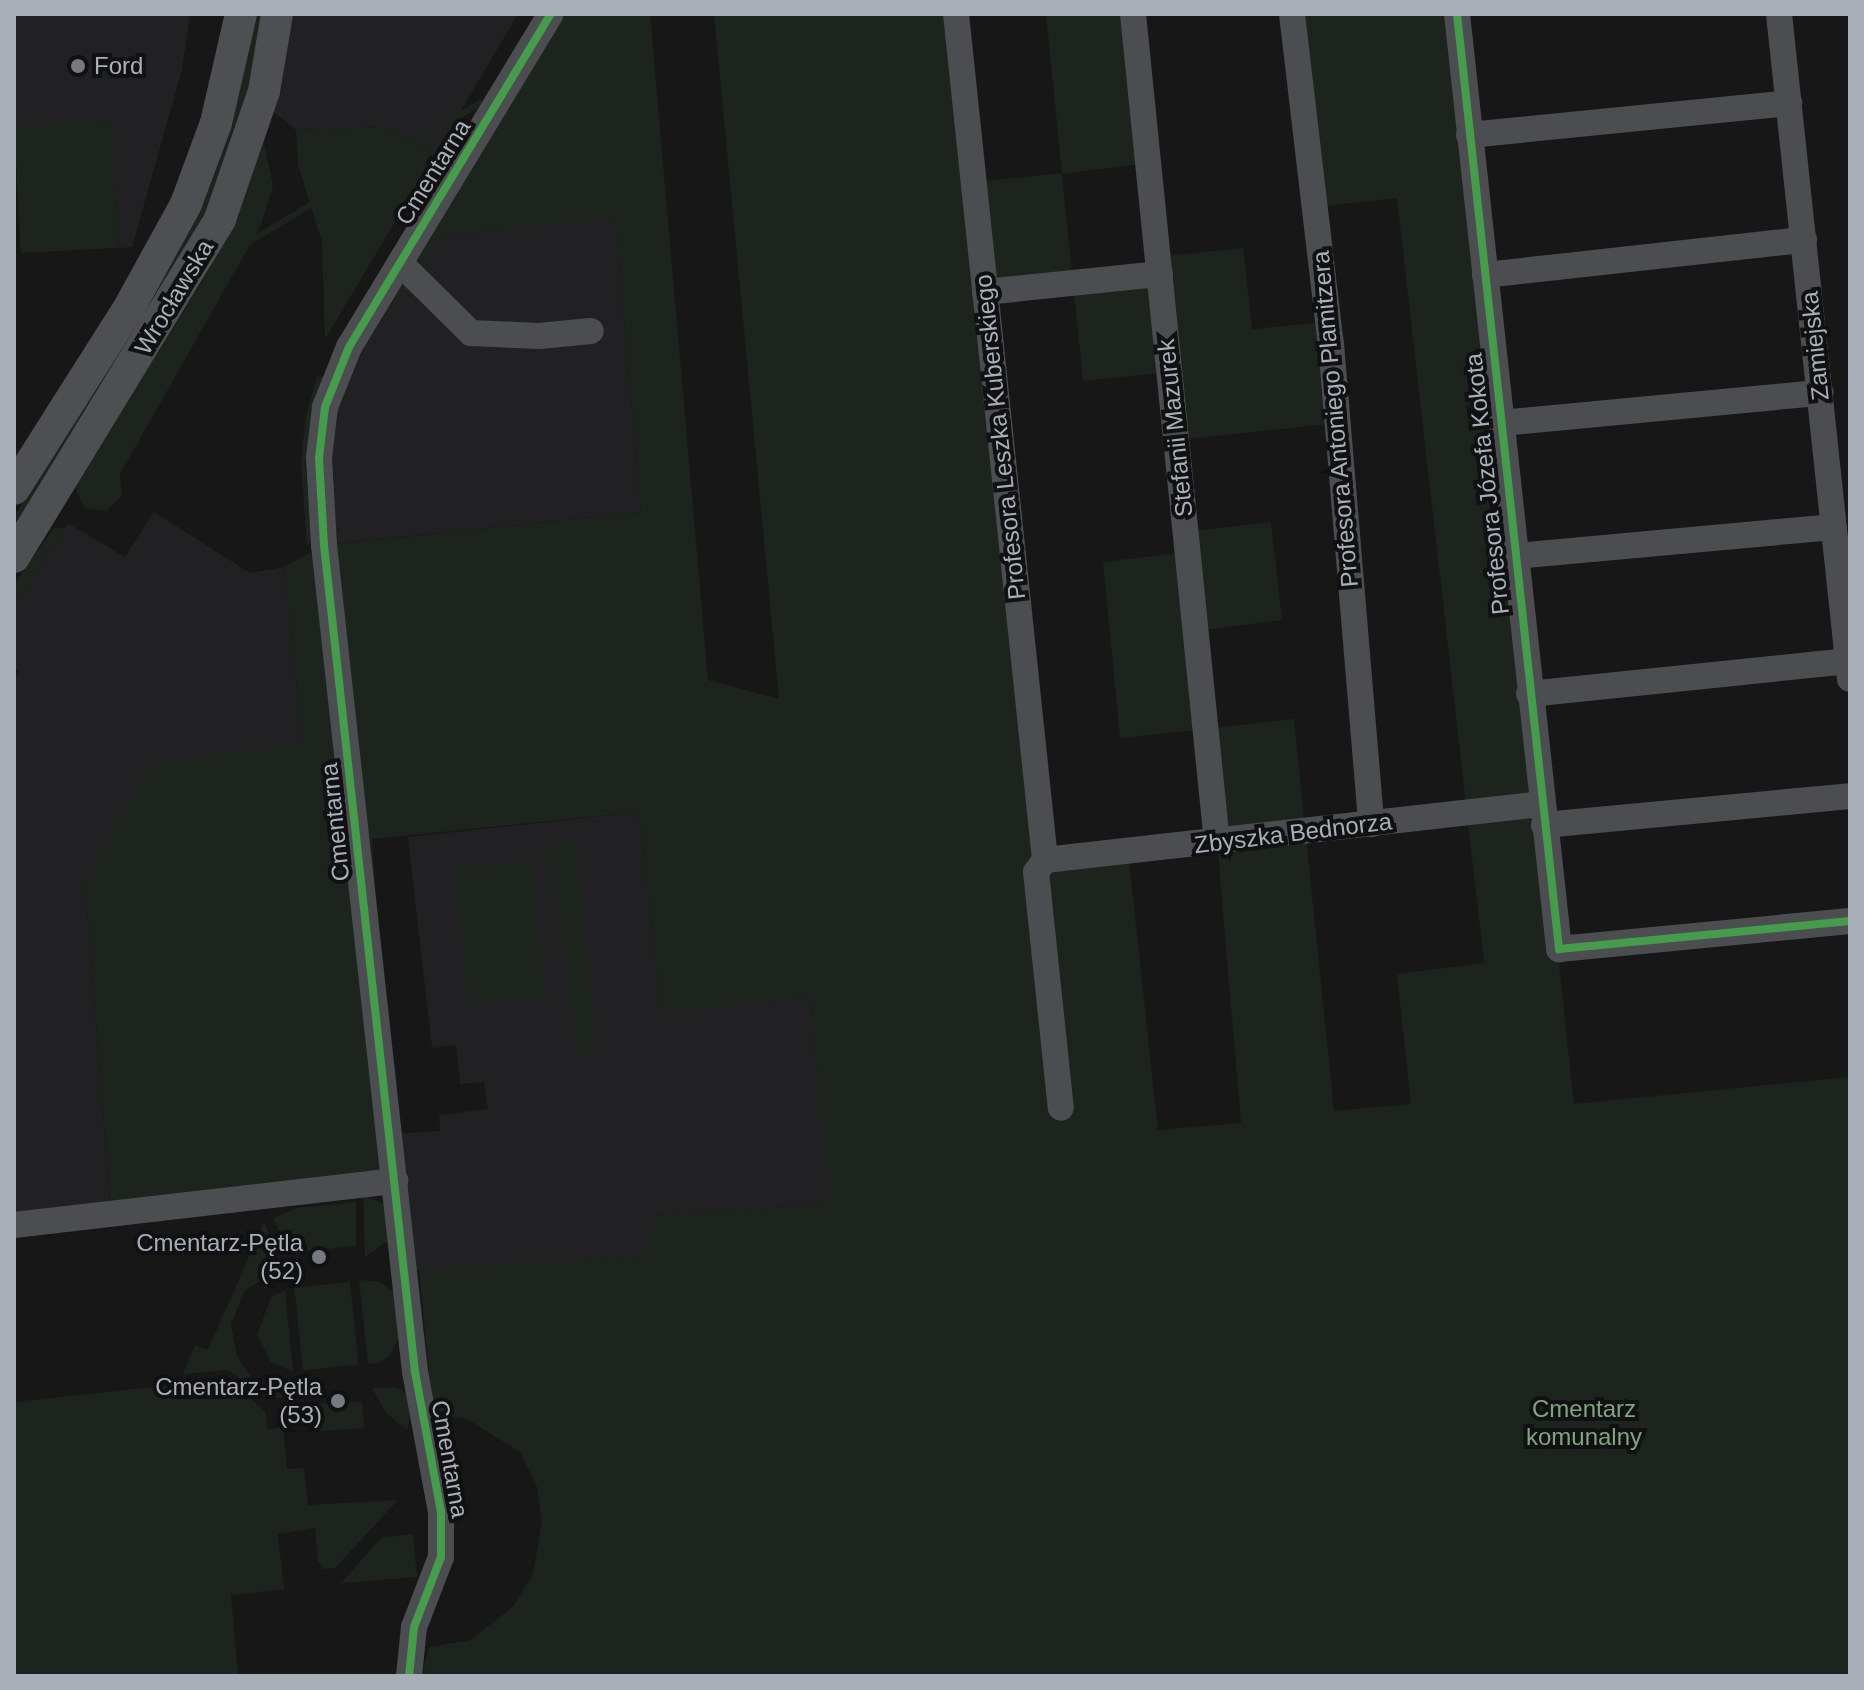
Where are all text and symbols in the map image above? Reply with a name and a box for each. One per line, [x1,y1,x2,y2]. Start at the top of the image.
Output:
place label: Ford [94,52,143,80]
marker: Ford [69,57,87,75]
street label: Cmentarna [389,114,477,230]
street label: Wrocławska [128,234,220,360]
street label: Profesora Antoniego Plamitzera [1306,249,1364,589]
street label: Profesora Leszka Kuberskiego [969,273,1031,601]
street label: Zamiejska [1795,290,1835,402]
street label: Stefanii Mazurek [1151,338,1199,518]
street label: Profesora Józefa Kokota [1459,352,1515,616]
street label: Cmentarna [314,761,356,883]
street label: Zbyszka Bednorza [1193,807,1393,859]
place label: Cmentarz-Pętla (52) [136,1229,303,1285]
marker: Cmentarz-Pętla (52) [310,1248,328,1266]
place label: Cmentarz-Pętla (53) [155,1373,322,1429]
marker: Cmentarz-Pętla (53) [329,1392,347,1410]
park label: Cmentarz komunalny [1526,1395,1642,1451]
street label: Cmentarna [426,1398,474,1520]

